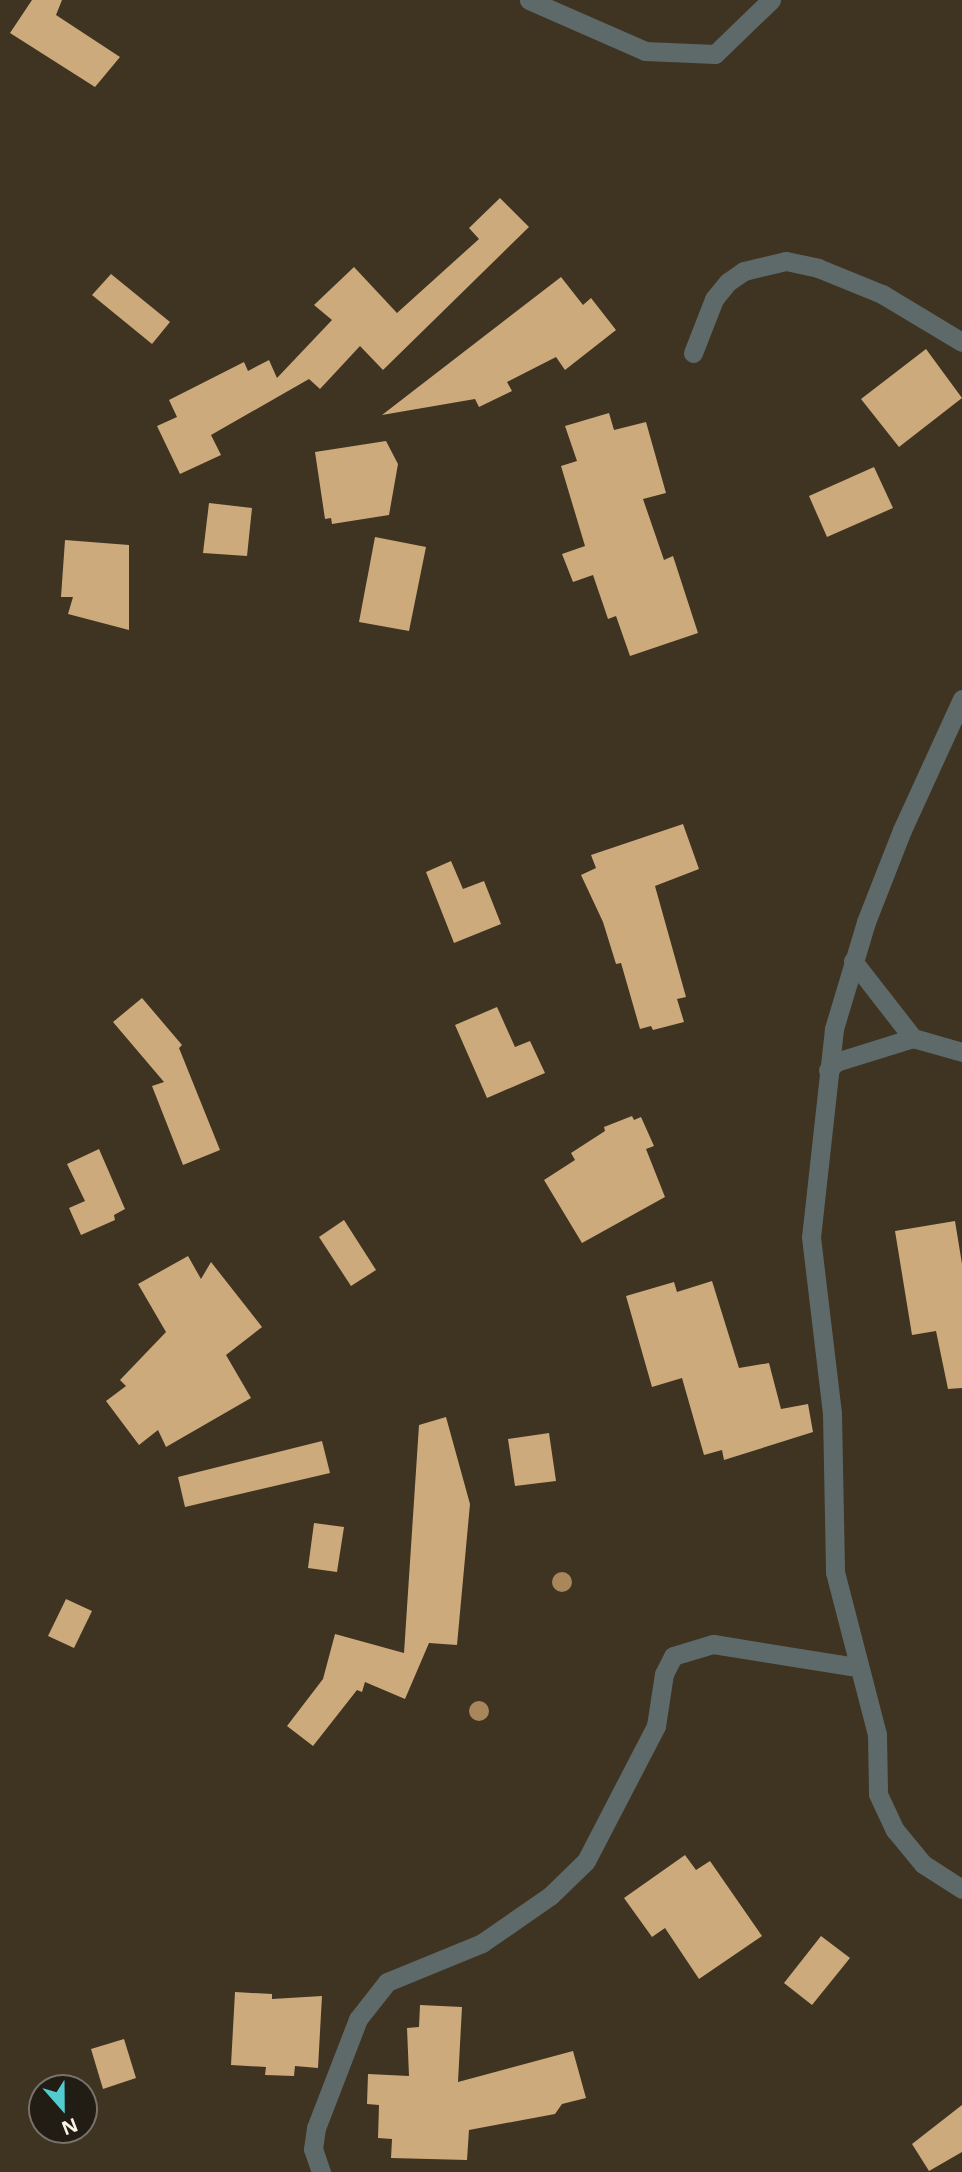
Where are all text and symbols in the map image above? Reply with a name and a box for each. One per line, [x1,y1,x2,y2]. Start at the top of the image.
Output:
north arrow [28,2074,98,2144]
text: N [58,2112,82,2142]

